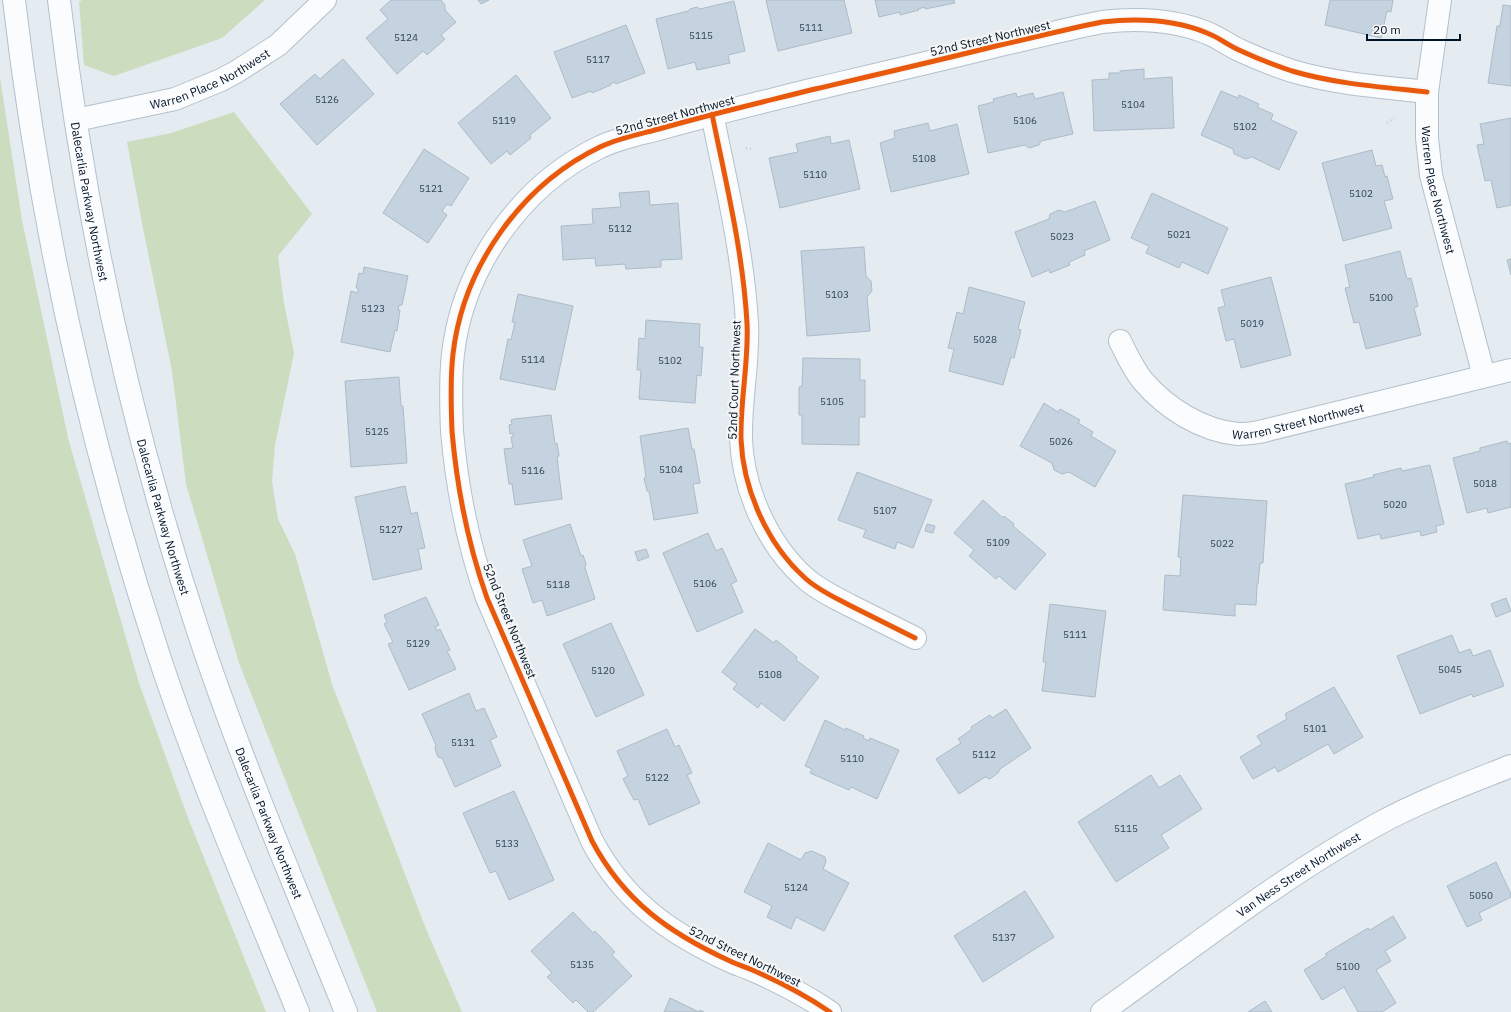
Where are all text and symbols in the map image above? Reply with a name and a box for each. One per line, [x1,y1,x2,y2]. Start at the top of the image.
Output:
scale bar [1367,16,1460,42]
street label: 52nd Street Northwest [928,17,1052,59]
house number: 5111 [799,21,823,34]
text: 20 m [1373,22,1401,37]
house number: 5115 [689,29,713,42]
house number: 5124 [394,31,418,44]
street label: Warren Place Northwest [148,45,272,112]
house number: 5117 [586,53,610,66]
street label: 52nd Street Northwest [614,92,736,138]
house number: 5126 [315,93,339,106]
house number: 5104 [1121,98,1145,111]
house number: 5119 [492,114,516,127]
house number: 5106 [1013,114,1037,127]
house number: 5102 [1233,120,1257,133]
street label: Dalecarlia Parkway Northwest [68,121,112,283]
street label: Warren Place Northwest [1419,126,1459,255]
house number: 5108 [912,152,936,165]
house number: 5110 [803,168,827,181]
house number: 5121 [419,182,443,195]
house number: 5102 [1349,187,1373,200]
house number: 5112 [608,222,632,235]
house number: 5021 [1167,228,1191,241]
house number: 5023 [1050,230,1074,243]
house number: 5103 [825,288,849,301]
house number: 5100 [1369,291,1393,304]
house number: 5123 [361,302,385,315]
house number: 5019 [1240,317,1264,330]
street label: 52nd Court Northwest [724,320,744,440]
house number: 5028 [973,333,997,346]
house number: 5114 [521,353,545,366]
house number: 5102 [658,354,682,367]
house number: 5105 [820,395,844,408]
street label: Warren Street Northwest [1232,399,1365,442]
house number: 5125 [365,425,389,438]
house number: 5026 [1049,435,1073,448]
street label: Dalecarlia Parkway Northwest [134,437,193,597]
house number: 5104 [659,463,683,476]
house number: 5116 [521,464,545,477]
house number: 5018 [1473,477,1497,490]
house number: 5020 [1383,498,1407,511]
house number: 5107 [873,504,897,517]
house number: 5127 [379,523,403,536]
house number: 5109 [986,536,1010,549]
house number: 5022 [1210,537,1234,550]
street label: 52nd Street Northwest [480,561,540,681]
house number: 5106 [693,577,717,590]
house number: 5118 [546,578,570,591]
house number: 5111 [1063,628,1087,641]
house number: 5129 [406,637,430,650]
house number: 5045 [1438,663,1462,676]
house number: 5120 [591,664,615,677]
house number: 5108 [758,668,782,681]
house number: 5101 [1303,722,1327,735]
house number: 5131 [451,736,475,749]
street label: Dalecarlia Parkway Northwest [233,745,306,901]
house number: 5112 [972,748,996,761]
house number: 5110 [840,752,864,765]
house number: 5122 [645,771,669,784]
house number: 5115 [1114,822,1138,835]
street label: Van Ness Street Northwest [1233,828,1363,920]
house number: 5133 [495,837,519,850]
house number: 5124 [784,881,808,894]
house number: 5050 [1469,889,1493,902]
street label: 52nd Street Northwest [686,922,804,990]
house number: 5137 [992,931,1016,944]
house number: 5135 [570,958,594,971]
house number: 5100 [1336,960,1360,973]

